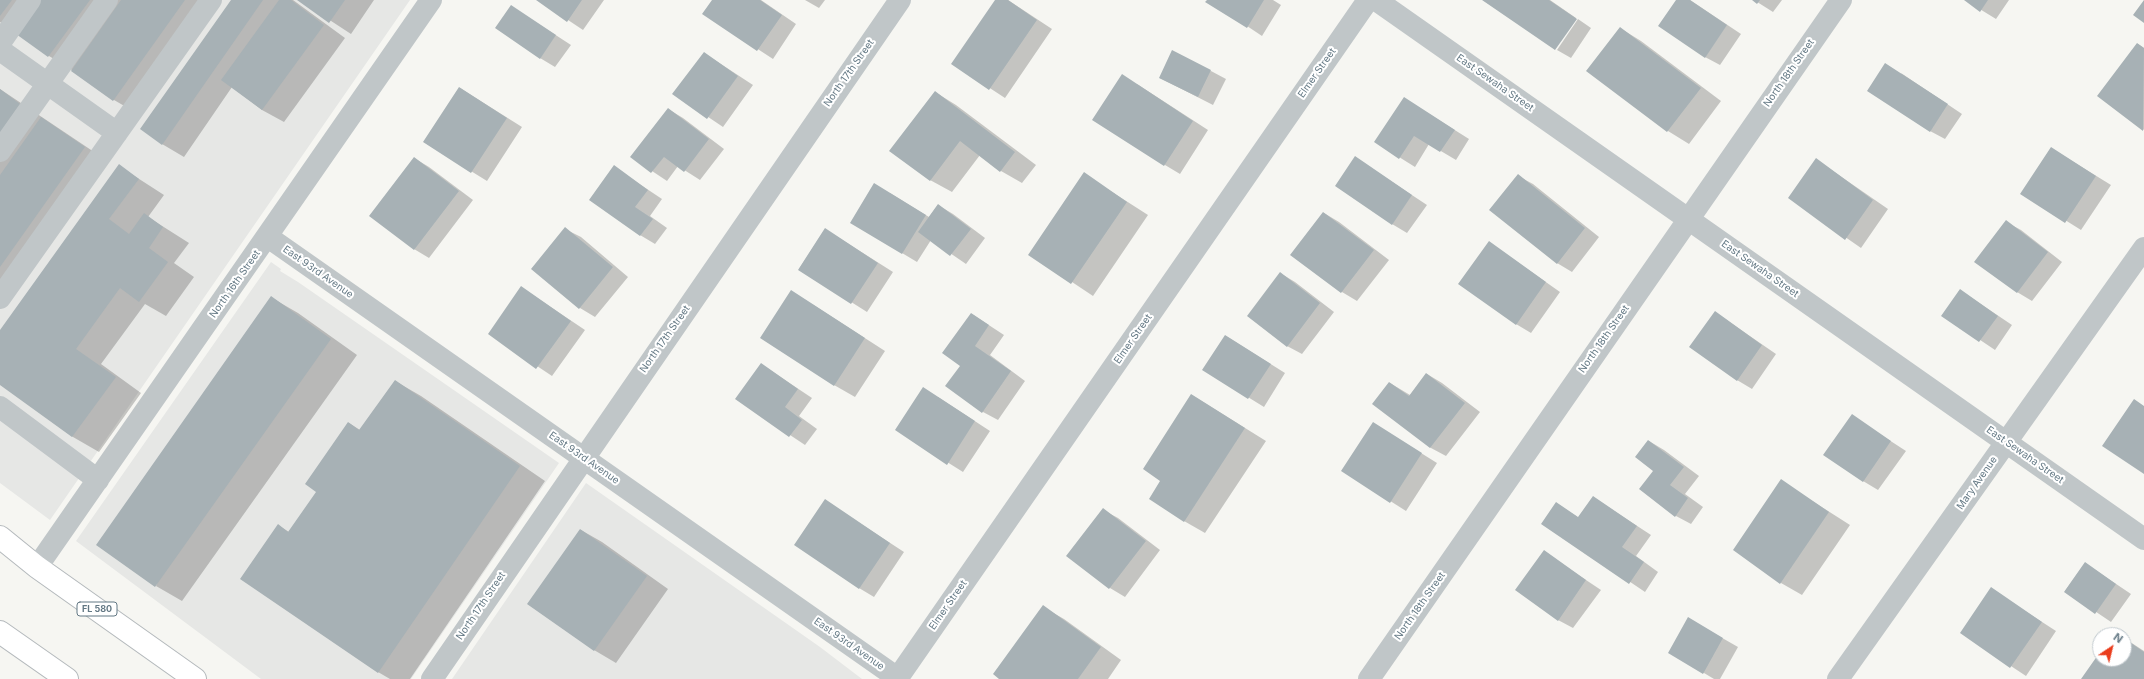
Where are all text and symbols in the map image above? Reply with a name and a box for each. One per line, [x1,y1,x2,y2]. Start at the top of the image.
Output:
street label: North 17th Street [821,37,877,109]
street label: North 18th Street [1761,37,1817,109]
street label: Elmer Street [1296,46,1338,100]
street label: East Sewaha Street [1454,52,1536,114]
street label: East Sewaha Street [1719,238,1801,300]
street label: East 93rd Avenue [281,243,355,301]
street label: North 16th Street [207,248,263,320]
street label: North 17th Street [637,303,693,375]
street label: North 18th Street [1576,303,1632,375]
street label: Elmer Street [1112,312,1154,366]
street label: East Sewaha Street [1984,424,2066,486]
street label: East 93rd Avenue [547,429,621,487]
street label: Mary Avenue [1954,454,2000,512]
street label: North 17th Street [454,570,508,642]
street label: North 18th Street [1392,570,1448,642]
street label: Elmer Street [927,578,969,632]
road number: FL 580 [77,602,117,616]
street label: East 93rd Avenue [812,615,886,673]
north arrow [2092,627,2132,667]
text: N [2111,630,2126,646]

